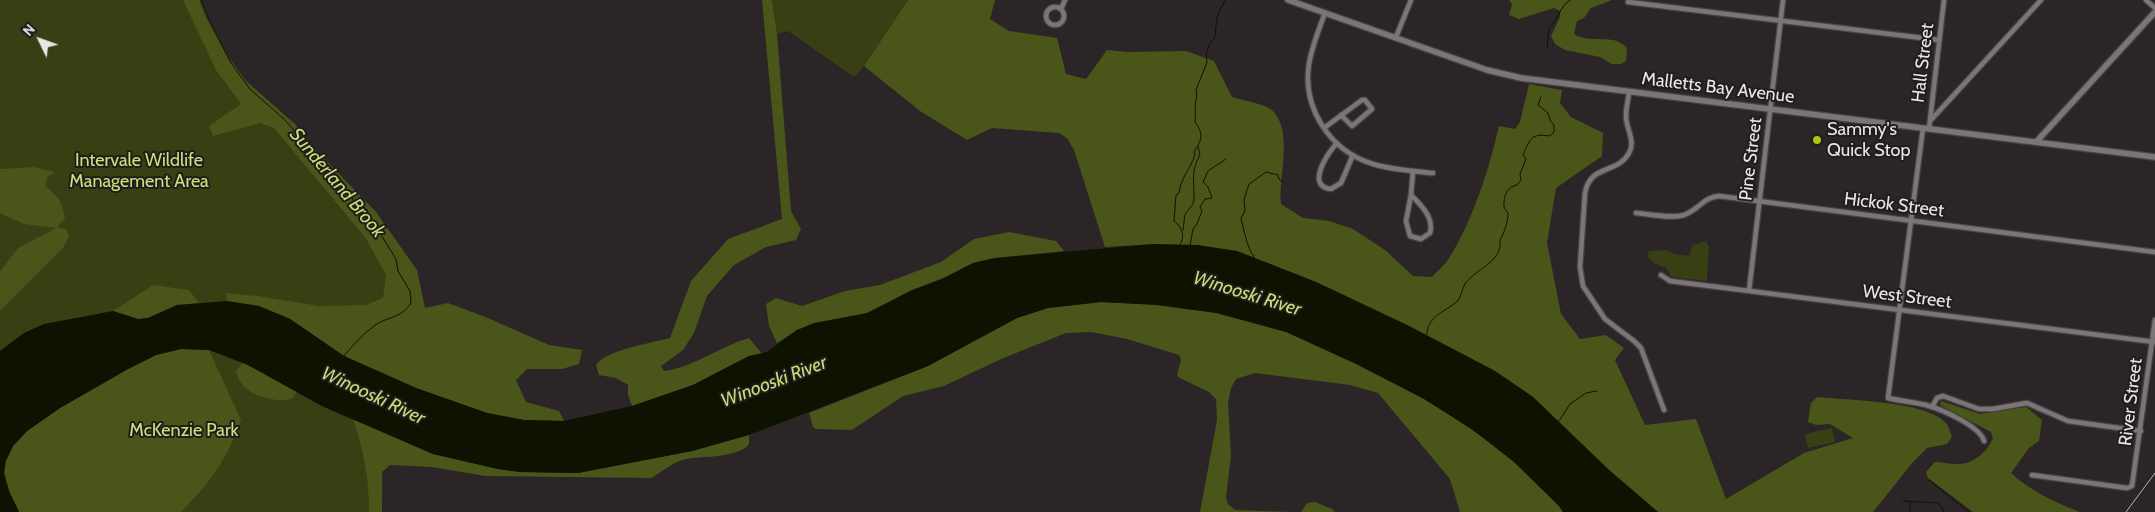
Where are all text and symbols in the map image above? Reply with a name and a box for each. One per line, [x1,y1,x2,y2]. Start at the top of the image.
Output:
north arrow [15,15,65,65]
text: N [19,20,39,40]
street label: Hall Street [1907,22,1939,104]
street label: Malletts Bay Avenue [1640,68,1796,108]
street label: Pine Street [1735,116,1767,202]
place label: Sammy's Quick Stop [1827,119,1910,162]
water label: Sunderland Brook [285,124,389,242]
marker: Sammy's Quick Stop [1811,134,1823,146]
park label: Intervale Wildlife Management Area [69,150,209,192]
street label: Hickok Street [1843,188,1945,222]
water label: Winooski River [1190,267,1304,321]
street label: West Street [1861,281,1953,313]
water label: Winooski River [718,351,830,413]
street label: River Street [2115,357,2147,447]
water label: Winooski River [318,362,428,430]
park label: McKenzie Park [129,420,239,442]

